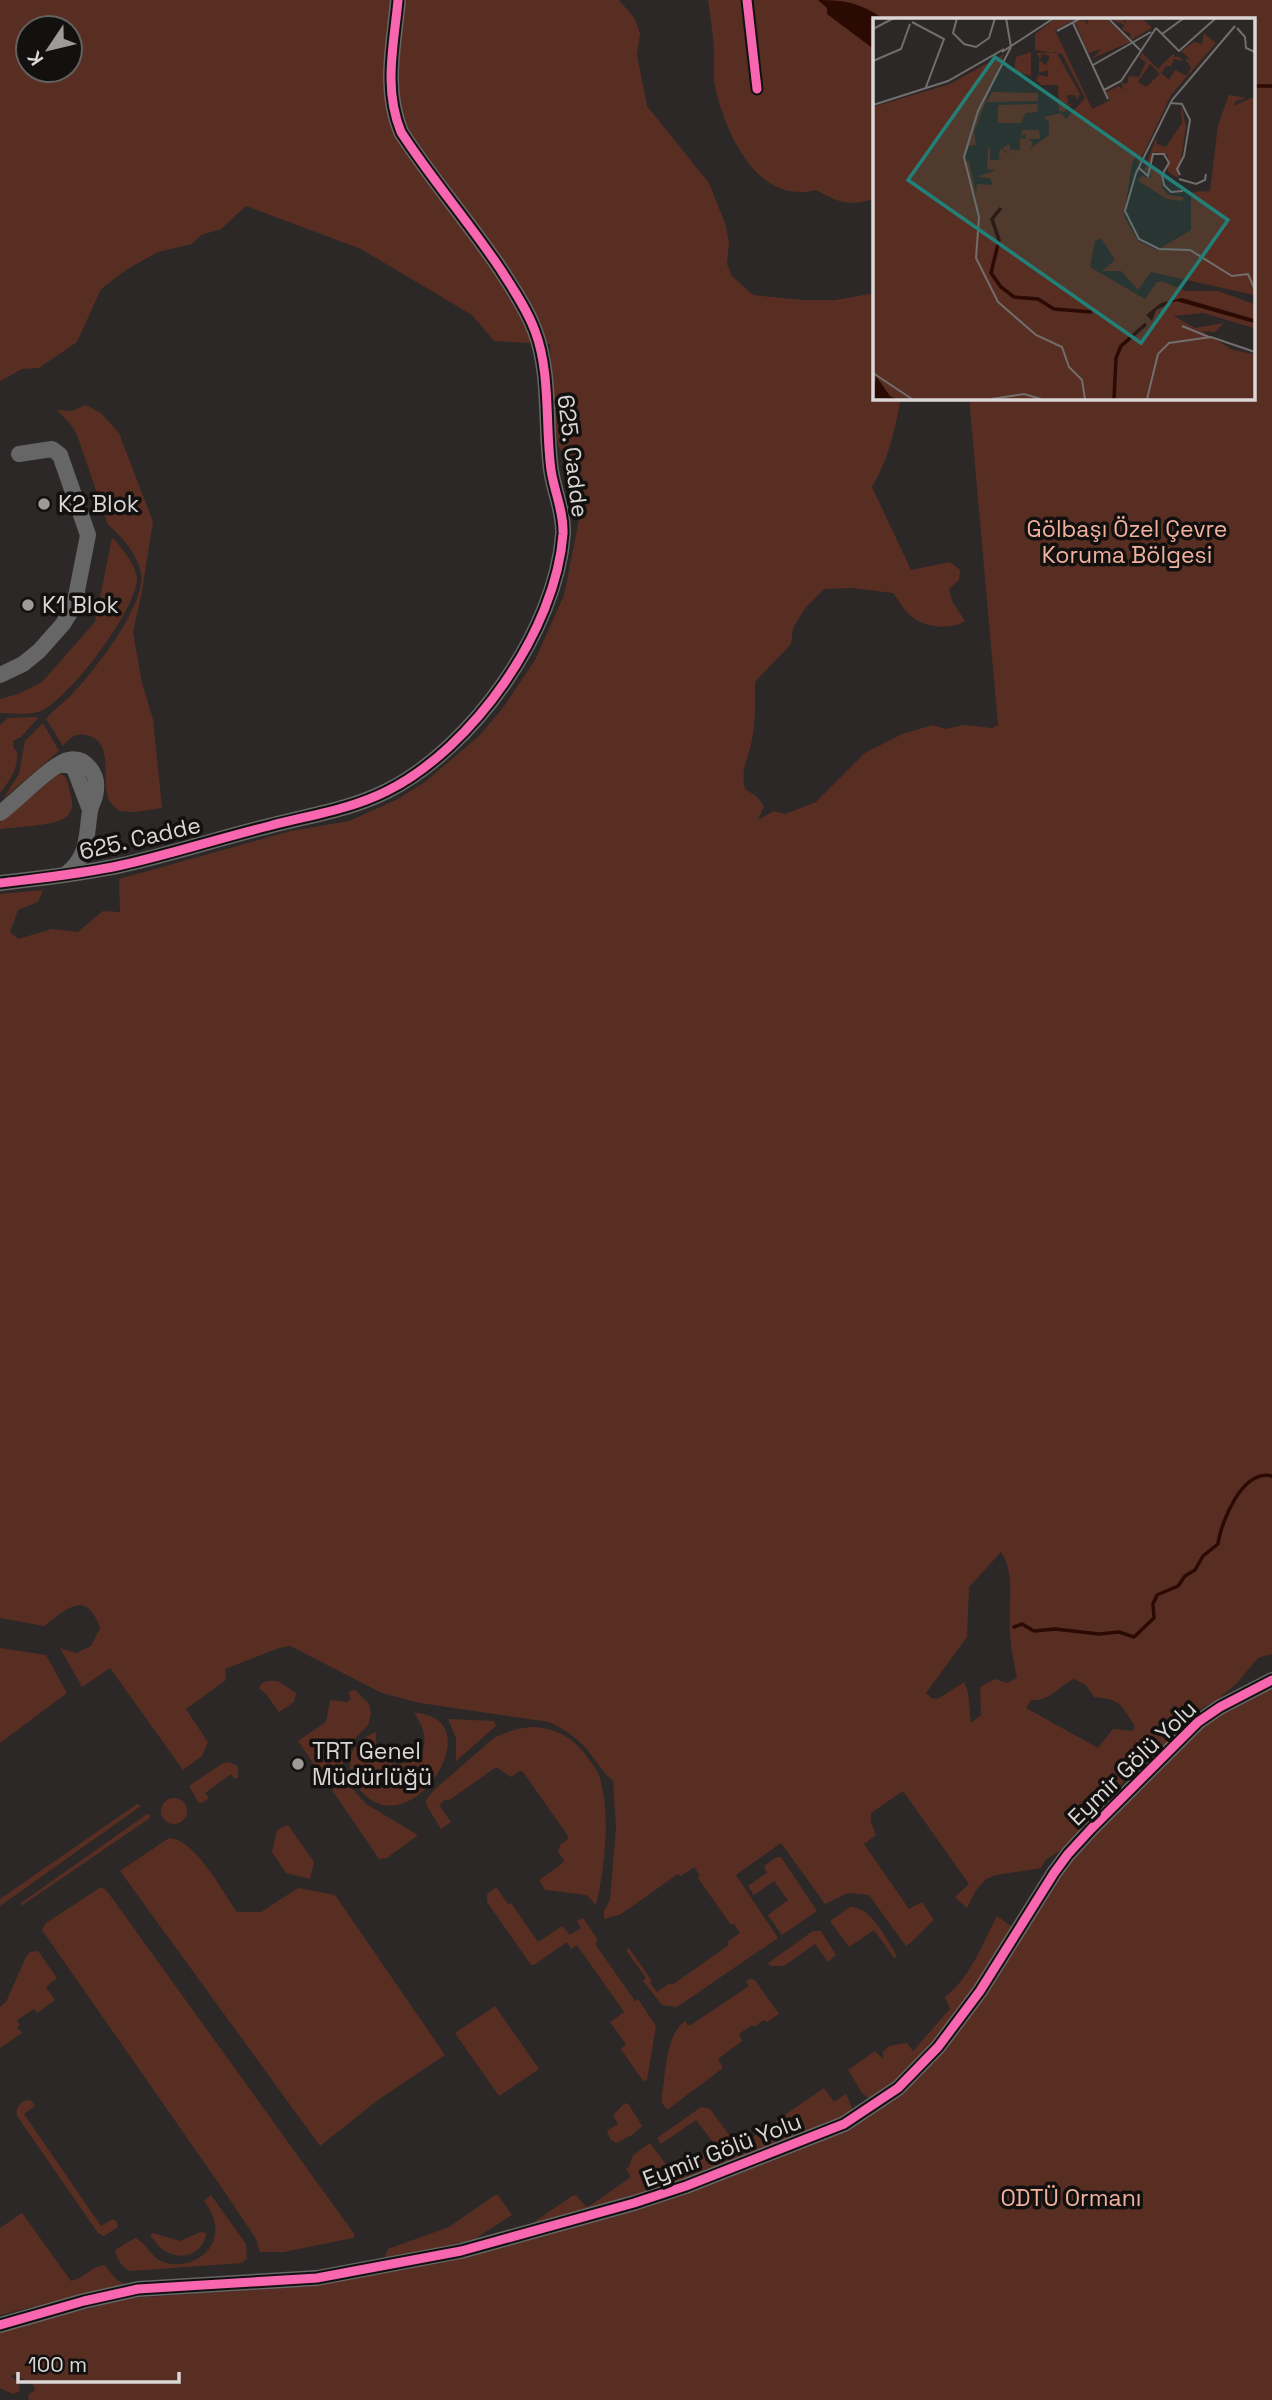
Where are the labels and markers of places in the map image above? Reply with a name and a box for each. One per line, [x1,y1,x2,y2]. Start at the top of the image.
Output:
place label: K2 Blok [58,489,139,519]
marker: K2 Blok [36,496,52,512]
place label: K1 Blok [42,590,119,620]
marker: K1 Blok [20,597,36,613]
place label: TRT Genel Müdürlüğü [312,1736,432,1792]
marker: TRT Genel Müdürlüğü [290,1756,306,1772]

